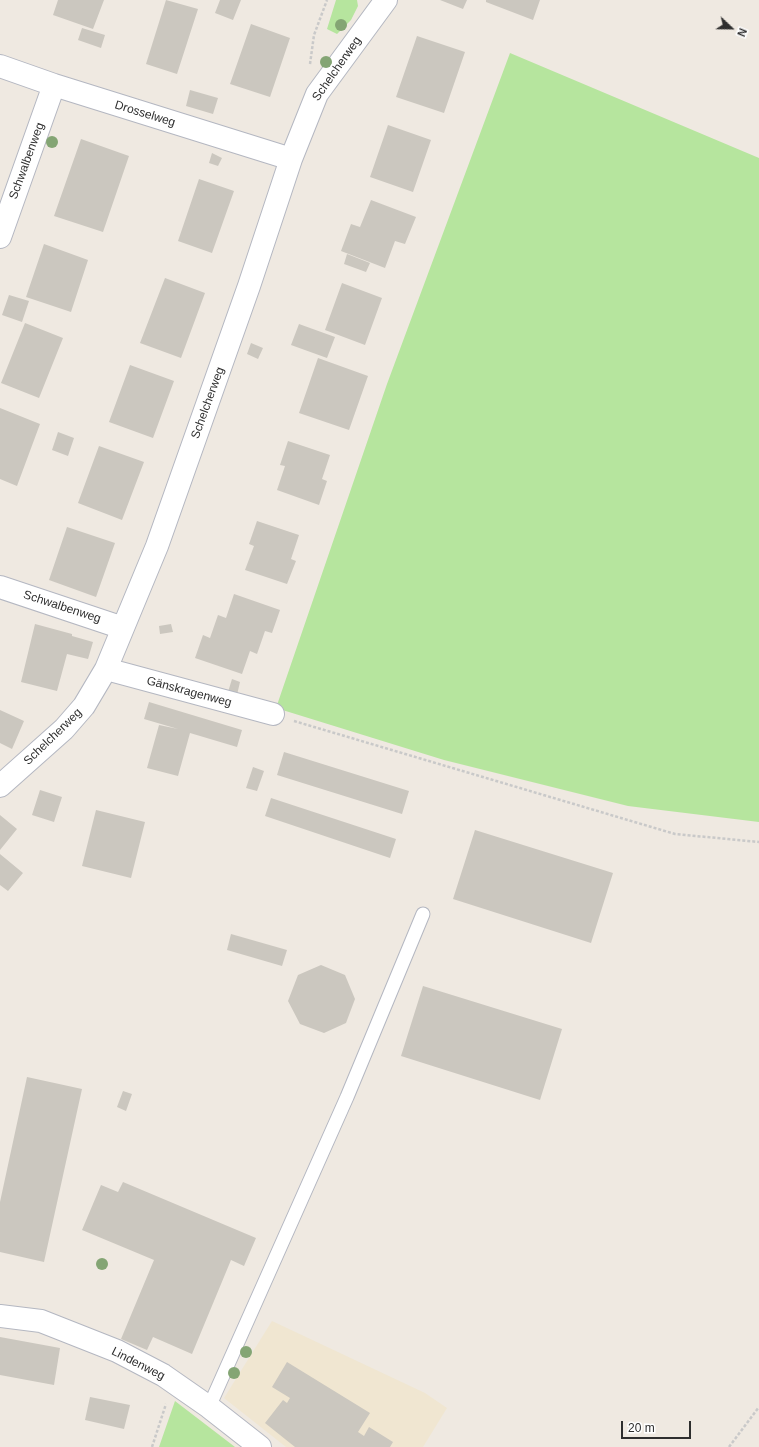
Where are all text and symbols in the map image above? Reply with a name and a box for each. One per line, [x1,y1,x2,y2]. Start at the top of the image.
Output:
north arrow [711,8,751,48]
text: N [735,27,749,38]
street label: Schelcherweg [309,34,365,104]
street label: Drosselweg [113,98,177,130]
street label: Schwalbenweg [6,121,48,201]
street label: Schelcherweg [188,365,228,441]
street label: Schwalbenweg [21,588,103,626]
street label: Gänskragenweg [145,674,233,710]
street label: Schelcherweg [21,706,85,768]
street label: Lindenweg [109,1344,167,1384]
scale bar [623,1413,693,1439]
text: 20 m [628,1421,655,1435]

